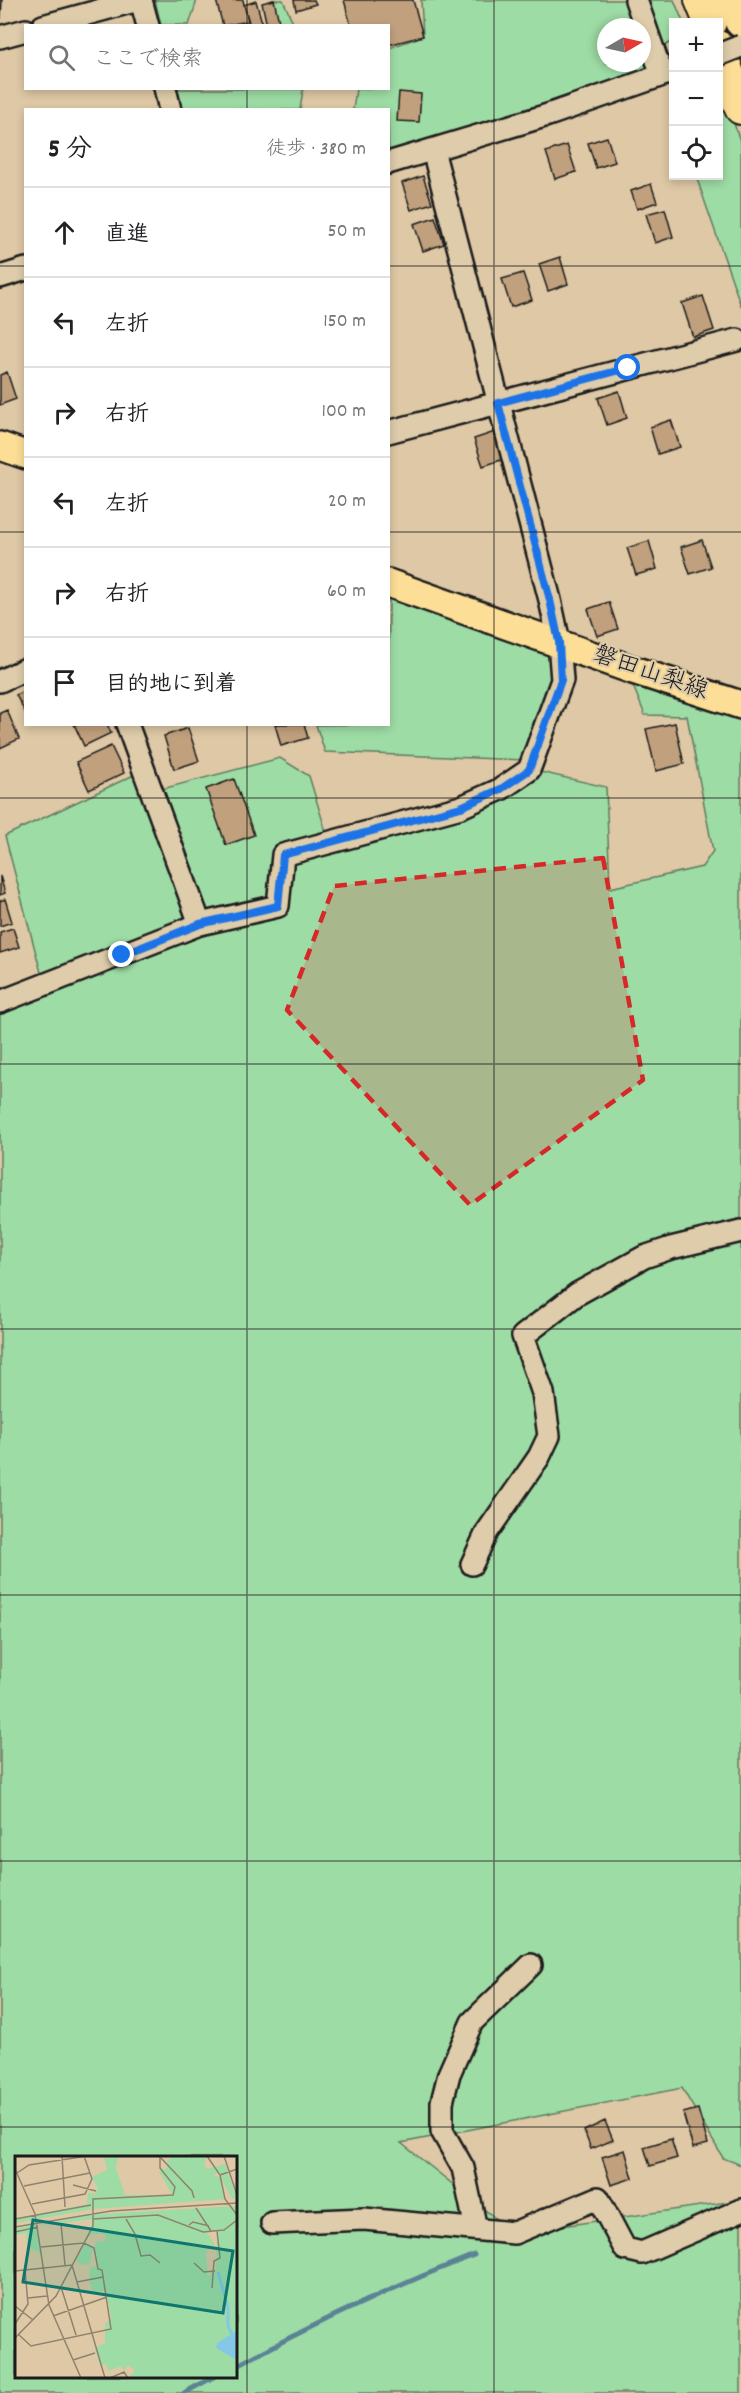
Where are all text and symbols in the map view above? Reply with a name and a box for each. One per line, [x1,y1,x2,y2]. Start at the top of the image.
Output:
north arrow [597,18,651,72]
map controls [669,18,723,180]
button: + [669,18,723,72]
search box [24,24,390,90]
icon: search [45,41,78,74]
text: ここで検索 [93,45,203,76]
button: − [669,72,723,126]
button: locate [669,126,723,180]
text: 5 分 [48,132,92,169]
text: 徒歩 · 380 m [266,136,366,164]
icon: ahead [48,216,81,249]
text: 50 m [328,218,366,246]
text: 直進 [105,220,149,251]
icon: left [48,306,81,339]
text: 150 m [323,308,366,336]
text: 左折 [105,310,149,341]
route start [614,354,640,380]
icon: right [48,396,81,429]
text: 100 m [322,398,366,426]
text: 右折 [105,400,149,431]
icon: left [48,486,81,519]
text: 20 m [328,488,366,516]
text: 左折 [105,490,149,521]
icon: right [48,576,81,609]
text: 60 m [327,578,366,606]
text: 右折 [105,580,149,611]
street label: 磐田山梨線 [588,638,712,710]
icon: arrive [48,666,81,699]
text: 目的地に到着 [105,670,237,701]
route end [108,941,134,967]
inset map [15,2156,237,2378]

